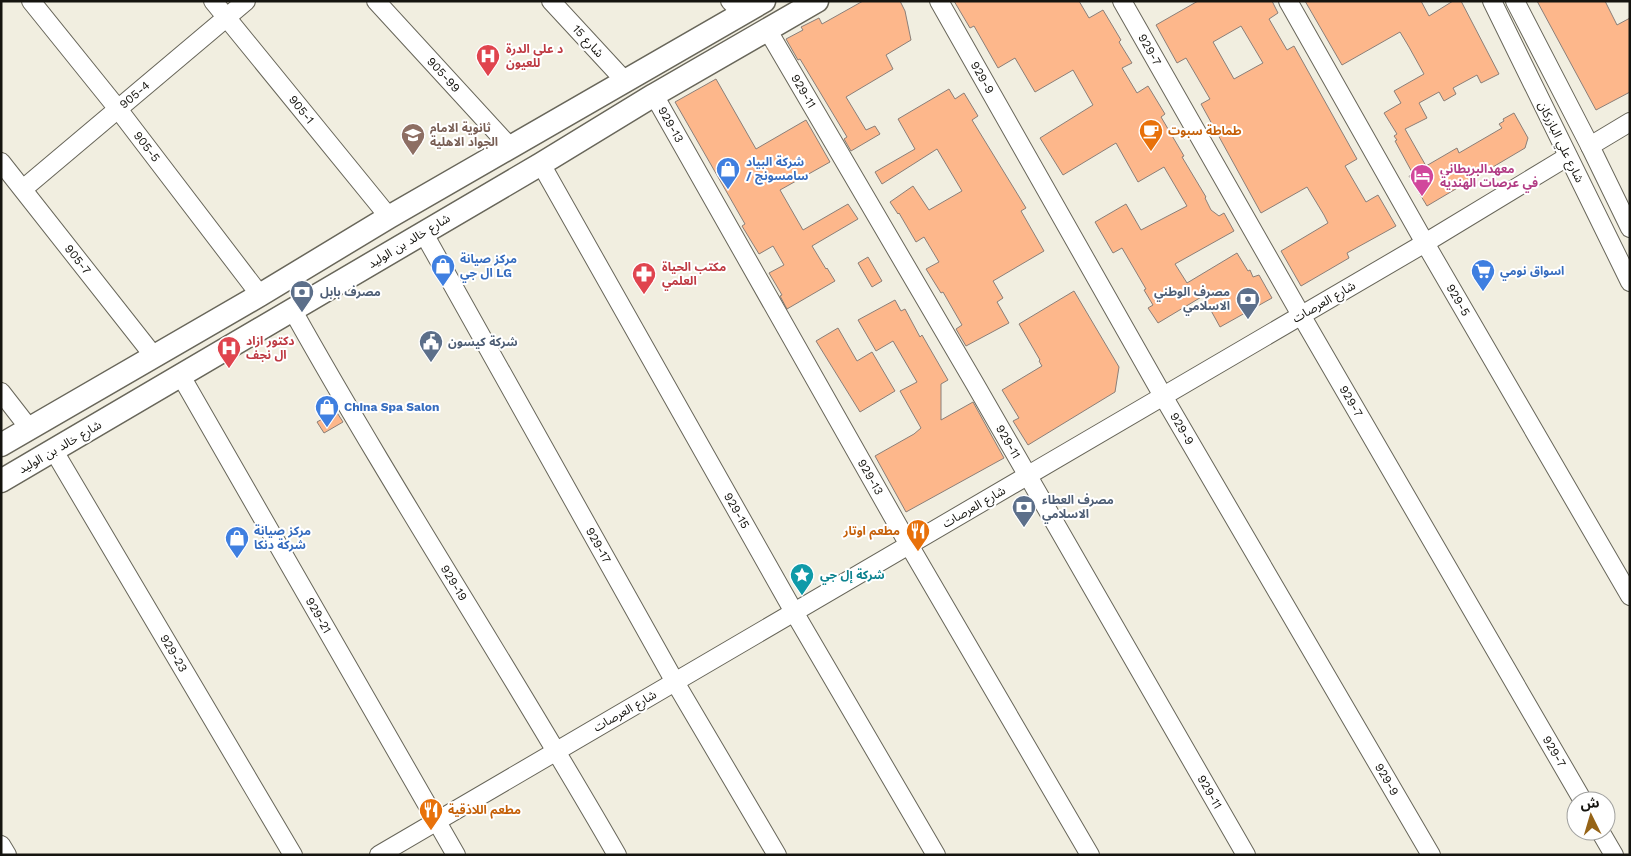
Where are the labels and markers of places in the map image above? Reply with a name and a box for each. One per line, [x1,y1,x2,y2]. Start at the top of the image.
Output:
place label: د علي الدرة للعيون [506,42,563,70]
hospital icon: د علي الدرة للعيون [475,43,501,77]
cafe icon: طماطة سبوت [1138,118,1164,152]
place label: ثانوية الامام الجواد الاهلية [430,121,498,149]
school or university icon: ثانوية الامام الجواد الاهلية [400,122,426,156]
place label: طماطة سبوت [1168,124,1242,138]
place label: شركة البياد / سامسونج [746,155,808,185]
shop icon: شركة البياد / سامسونج [715,156,741,190]
place label: معهدالبريطاني في عرصات الهندية [1440,162,1538,193]
hotel icon: معهدالبريطاني في عرصات الهندية [1409,163,1435,197]
place label: مركز صيانة ال جي LG [460,252,517,283]
shop icon: مركز صيانة ال جي LG [430,253,456,287]
supermarket icon: اسواق نومي [1470,258,1496,292]
place label: مكتب الحياة العلمي [662,260,726,291]
pharmacy icon: مكتب الحياة العلمي [631,261,657,295]
place label: اسواق نومي [1500,264,1564,281]
bank icon: مصرف بابل [289,279,315,313]
place label: مصرف بابل [320,285,381,299]
place label: مصرف الوطني الاسلامي [1154,285,1230,316]
bank icon: مصرف الوطني الاسلامي [1235,286,1261,320]
public building icon: شركة كيسون [418,329,444,363]
place label: دكتور ازاد ال نجف [246,334,295,362]
hospital icon: دكتور ازاد ال نجف [216,335,242,369]
place label: شركة كيسون [448,335,518,349]
shop icon: China Spa Salon [314,394,340,428]
place label: China Spa Salon [344,400,439,414]
place label: مصرف العطاء الاسلامي [1042,493,1114,524]
bank icon: مصرف العطاء الاسلامي [1011,494,1037,528]
restaurant icon: مطعم اوتار [905,518,931,552]
place label: مركز صيانة شركة دنكا [254,524,311,552]
place label: مطعم اوتار [843,524,900,540]
shop icon: مركز صيانة شركة دنكا [224,525,250,559]
place icon: شركة إل جي [789,562,815,596]
place label: شركة إل جي [820,568,885,585]
restaurant icon: مطعم اللاذقية [418,797,444,831]
place label: مطعم اللاذقية [448,803,521,819]

